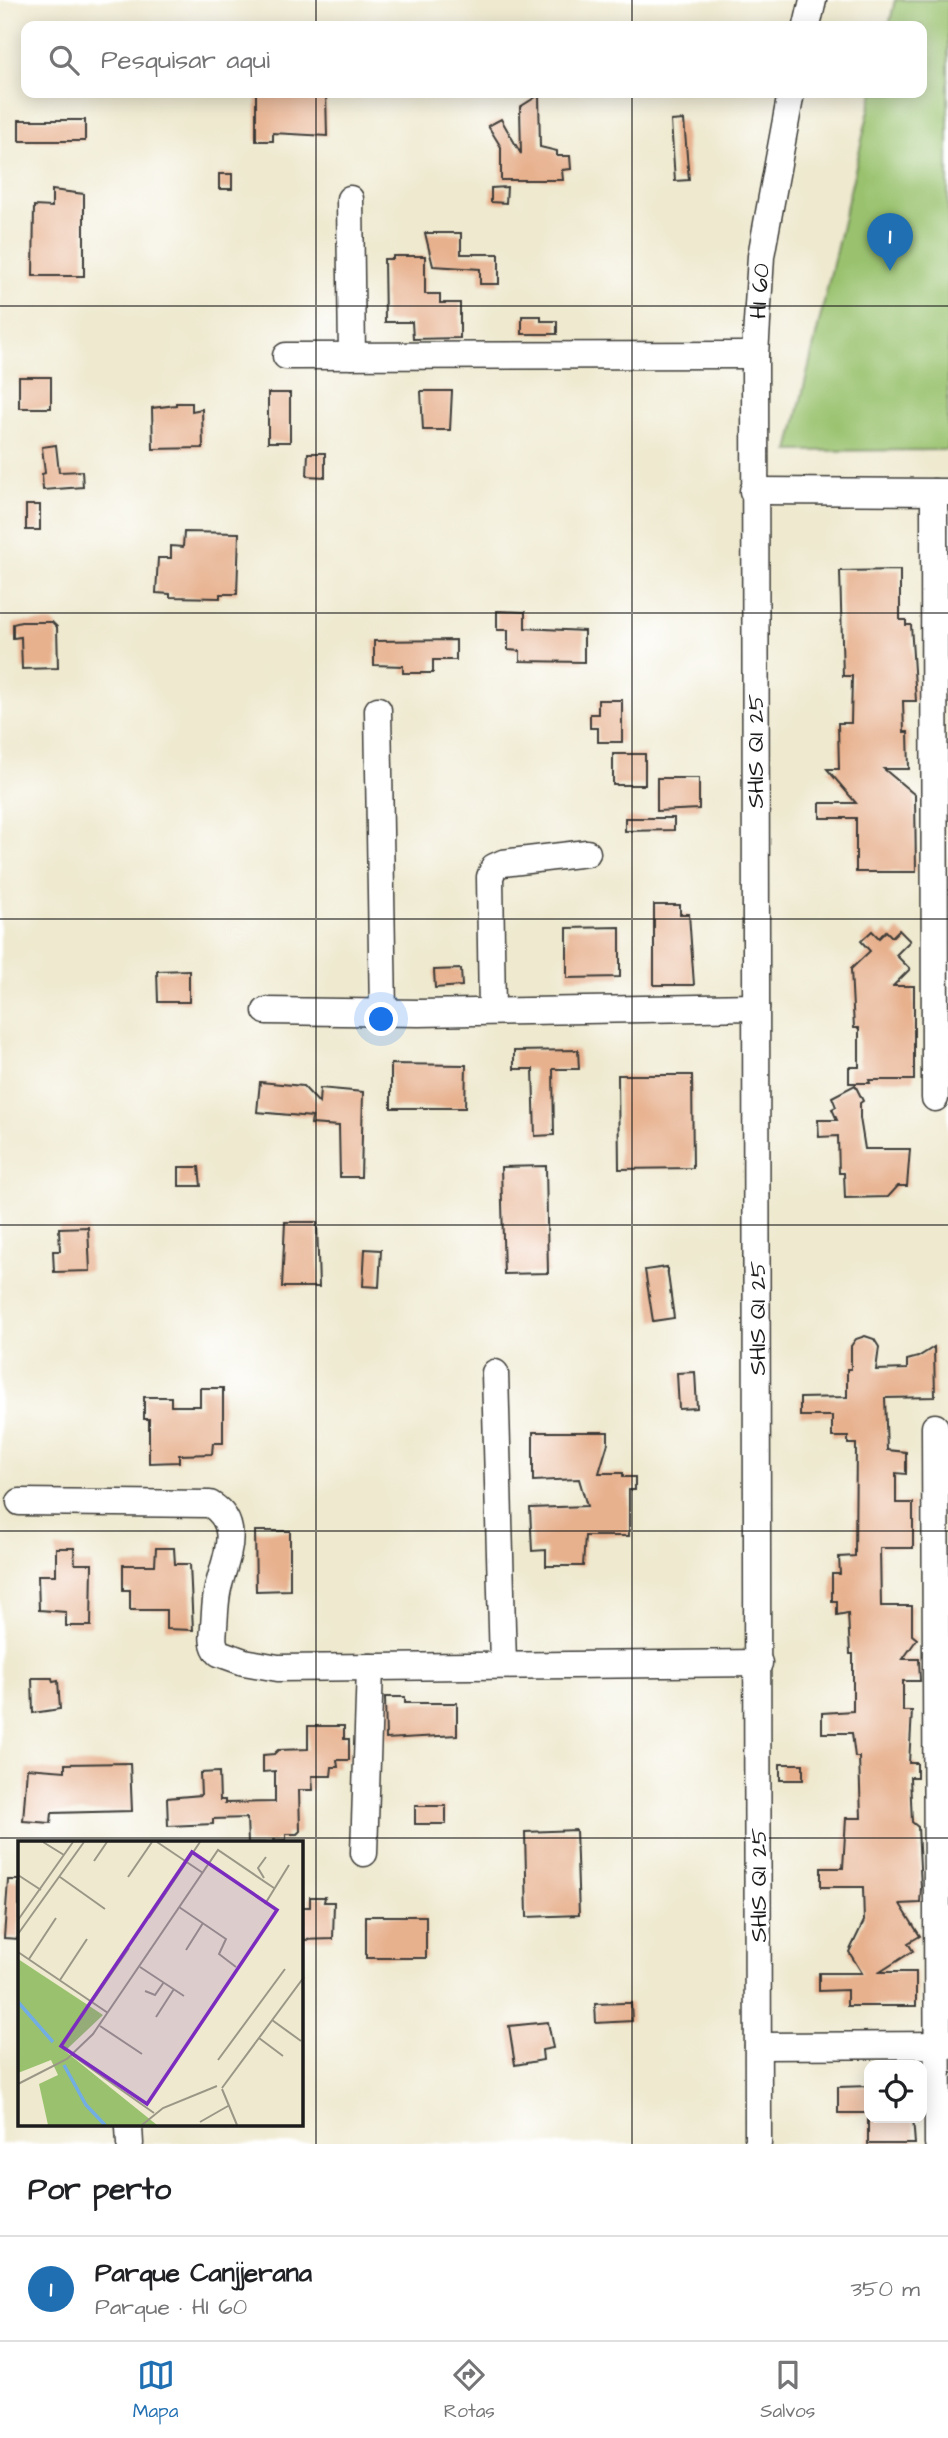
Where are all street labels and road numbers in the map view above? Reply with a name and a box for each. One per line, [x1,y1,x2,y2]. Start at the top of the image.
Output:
street label: HI 60 [742,262,778,320]
street label: SHIS QI 25 [740,694,772,808]
street label: SHIS QI 25 [742,1261,774,1375]
street label: SHIS QI 25 [743,1828,775,1942]

